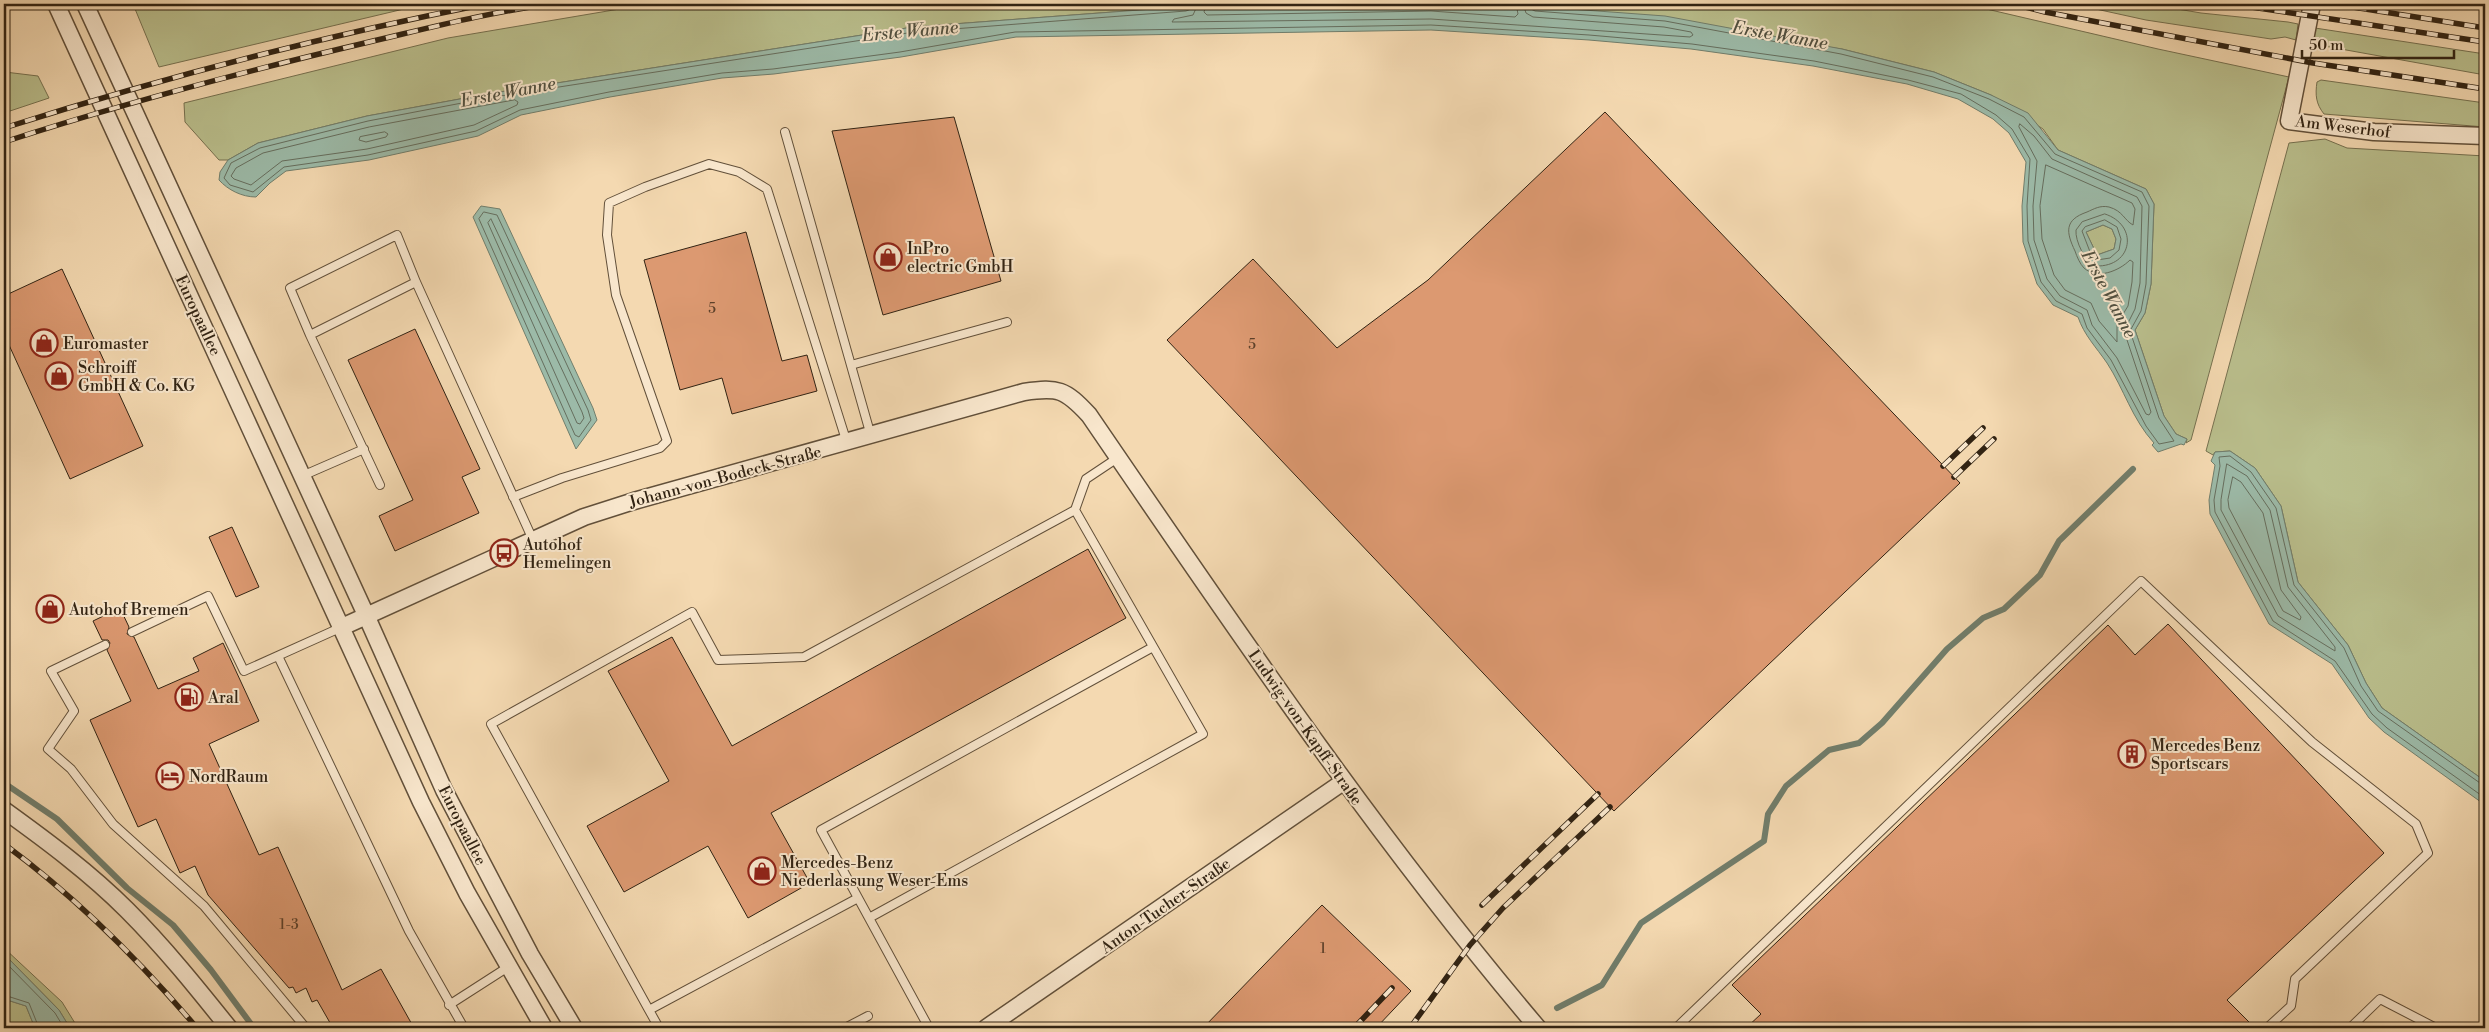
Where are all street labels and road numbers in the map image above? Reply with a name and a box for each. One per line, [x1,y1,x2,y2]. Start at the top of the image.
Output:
street label: Am Weserhof [2293,111,2393,143]
street label: Europaallee [171,272,226,359]
street label: Johann-von-Bodeck-Straße [626,442,824,513]
street label: Ludwig-von-Kapff-Straße [1244,646,1367,809]
street label: Europaallee [433,782,491,869]
street label: Anton-Tucher-Straße [1096,854,1234,959]

